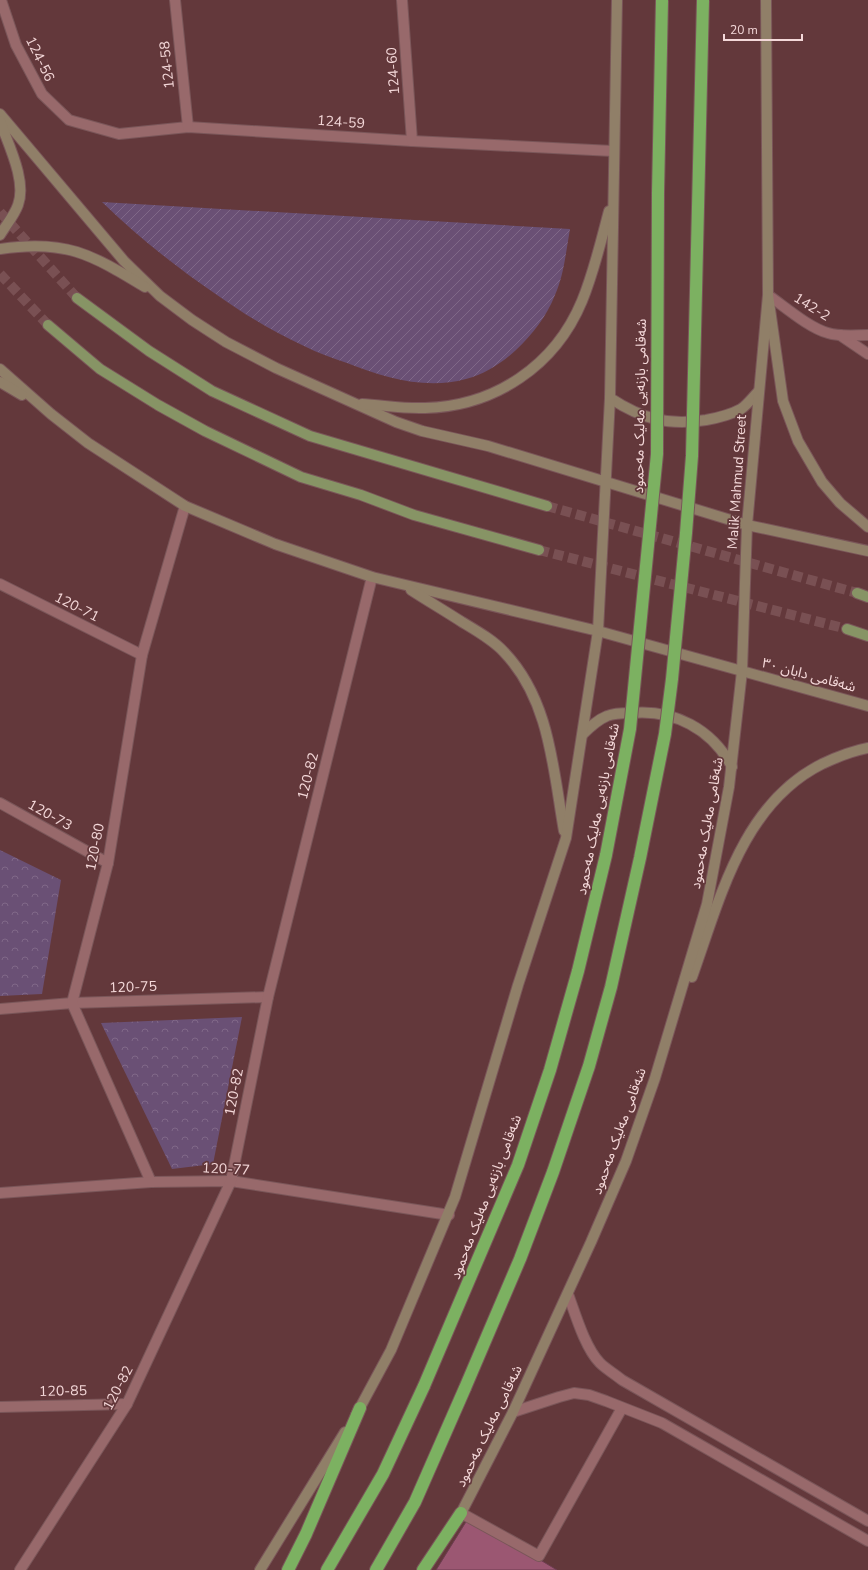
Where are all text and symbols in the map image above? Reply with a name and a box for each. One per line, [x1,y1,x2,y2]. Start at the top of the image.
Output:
scale bar [724,16,802,42]
text: 20 m [730,22,758,38]
street label: 124-56 [21,33,59,85]
street label: 124-58 [155,40,179,90]
street label: 124-60 [382,46,404,96]
street label: 124-59 [316,111,366,133]
street label: 142-2 [790,288,834,326]
street label: شەقامی بازنەیی مەلیک مەحمود [629,319,651,493]
street label: Malik Mahmud Street [723,414,751,550]
street label: 120-71 [51,588,103,626]
street label: شەقامی دابان ٣٠ [760,653,858,697]
street label: شەقامی بازنەیی مەلیک مەحمود [572,721,624,897]
street label: 120-82 [293,750,323,802]
street label: شەقامی مەلیک مەحمود [686,756,728,890]
street label: 120-73 [24,795,76,835]
street label: 120-80 [81,822,109,872]
street label: 120-75 [109,977,157,997]
street label: شەقامی مەلیک مەحمود [587,1065,651,1197]
street label: 120-82 [220,1067,248,1117]
street label: شەقامی بازنەیی مەلیک مەحمود [446,1112,526,1282]
street label: 120-77 [202,1158,250,1180]
street label: 120-82 [98,1362,138,1414]
street label: شەقامی مەلیک مەحمود [451,1362,527,1490]
street label: 120-85 [39,1381,87,1401]

